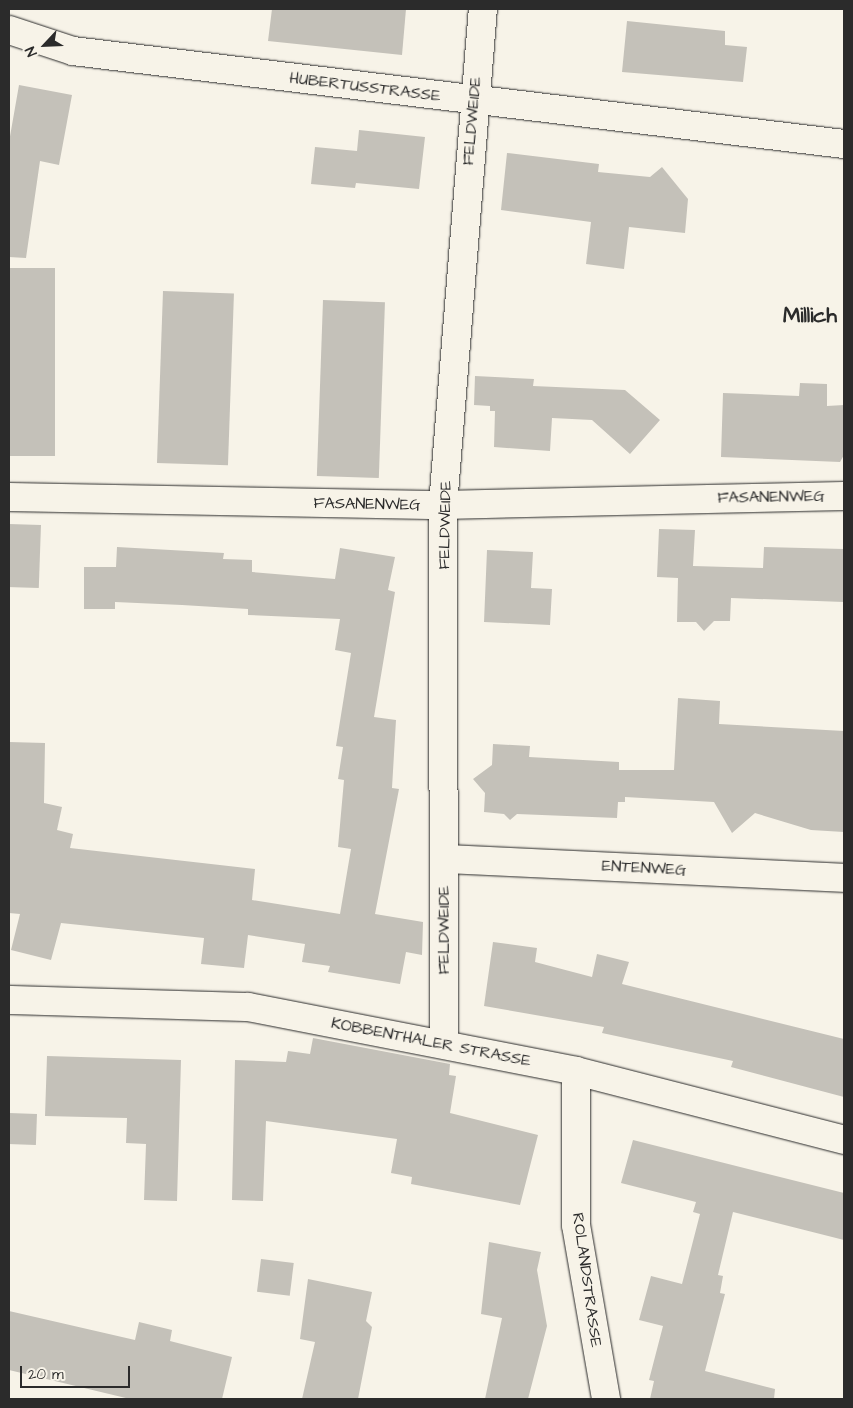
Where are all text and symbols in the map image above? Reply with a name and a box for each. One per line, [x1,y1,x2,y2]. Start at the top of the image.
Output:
north arrow [20,20,70,70]
text: N [20,43,42,60]
street label: HUBERTUSSTRASSE [288,68,442,106]
street label: FELDWEIDE [459,76,485,166]
district label: Millich [783,303,837,329]
street label: FELDWEIDE [435,480,455,570]
street label: FASANENWEG [717,486,825,508]
street label: FASANENWEG [313,493,421,515]
street label: ENTENWEG [601,856,687,880]
street label: FELDWEIDE [434,886,454,974]
street label: KOBBENTHALER STRASSE [330,1013,532,1071]
street label: ROLANDSTRASSE [568,1211,606,1349]
scale bar [22,1356,132,1388]
text: 20 m [28,1364,64,1385]

